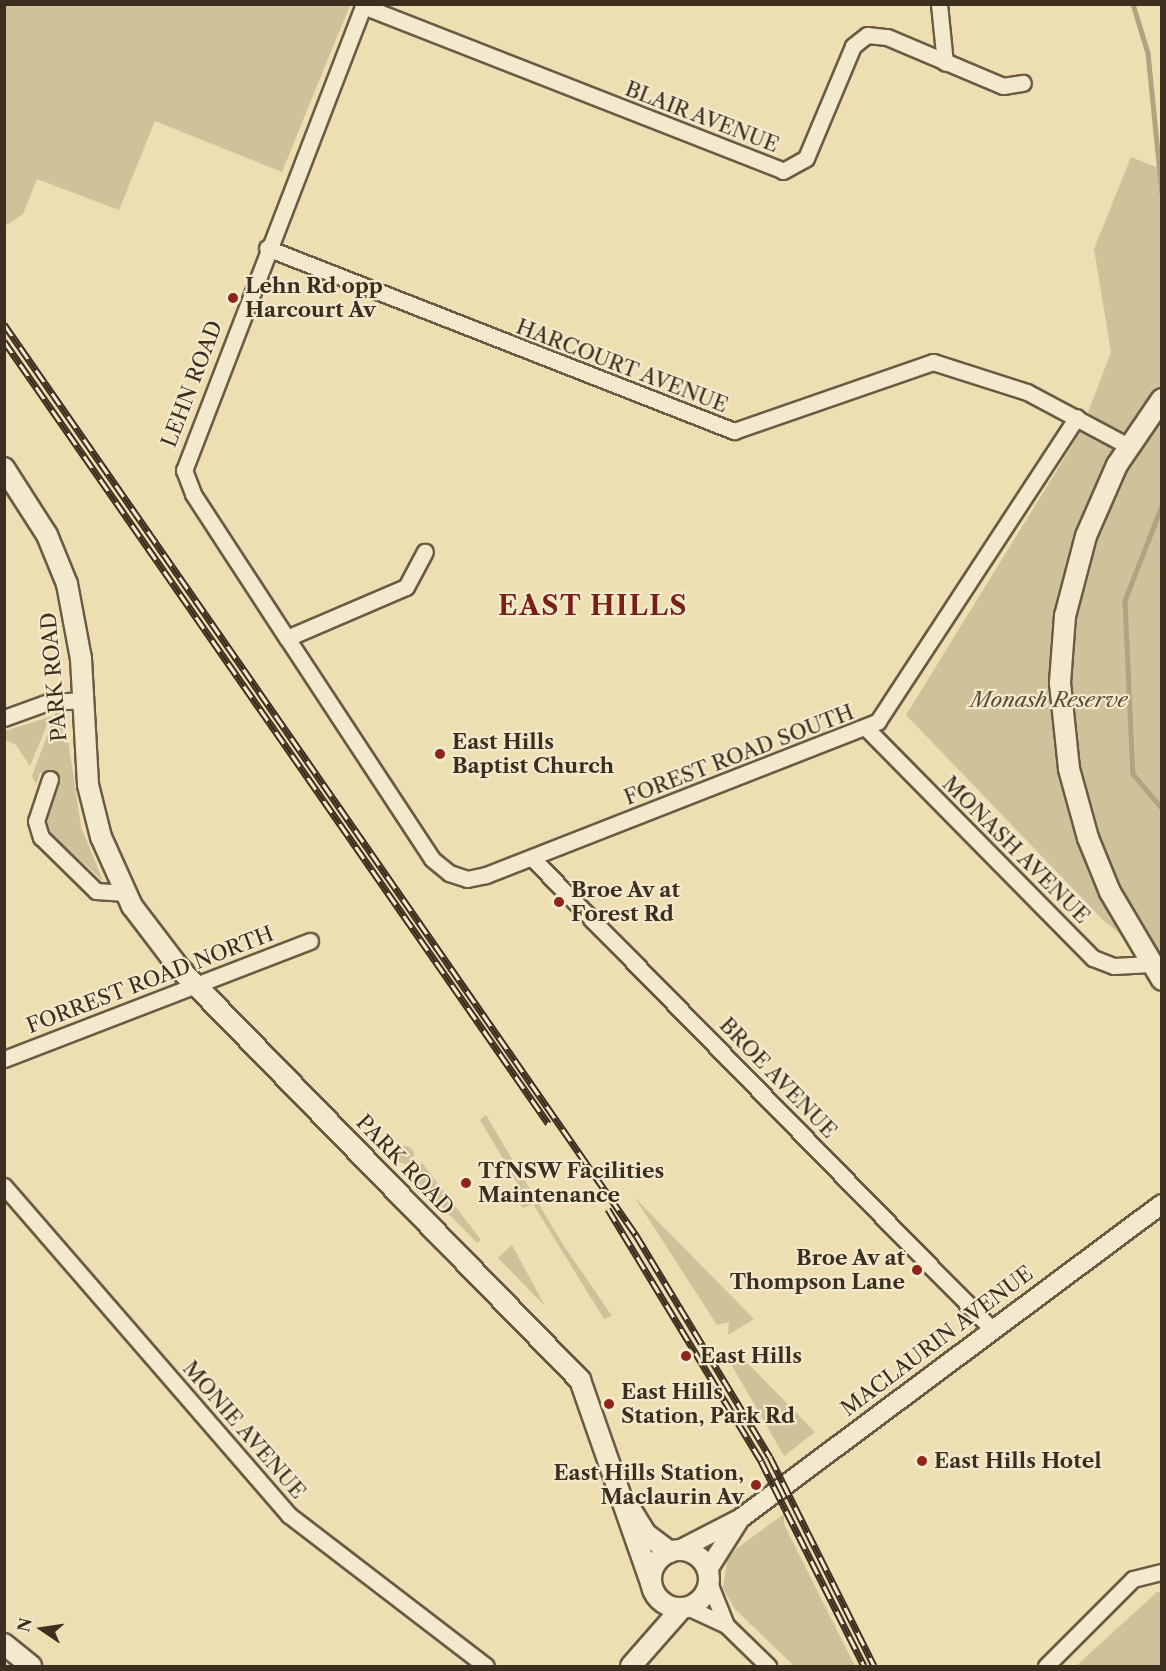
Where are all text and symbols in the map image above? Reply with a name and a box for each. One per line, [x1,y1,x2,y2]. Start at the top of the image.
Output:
street label: BLAIR AVENUE [621,76,783,158]
place label: Lehn Rd opp Harcourt Av [245,273,383,323]
marker: Lehn Rd opp Harcourt Av [226,291,240,305]
street label: HARCOURT AVENUE [512,314,732,418]
street label: LEHN ROAD [156,317,228,451]
district label: EAST HILLS [498,590,688,622]
street label: PARK ROAD [36,611,72,743]
park label: Monash Reserve [970,687,1128,713]
street label: FOREST ROAD SOUTH [620,699,858,811]
place label: East Hills Baptist Church [452,729,614,779]
marker: East Hills Baptist Church [433,747,447,761]
street label: MONASH AVENUE [937,771,1095,929]
place label: Broe Av at Forest Rd [571,877,681,927]
marker: Broe Av at Forest Rd [552,895,566,909]
street label: FORREST ROAD NORTH [23,921,277,1039]
street label: BROE AVENUE [714,1012,842,1144]
street label: PARK ROAD [351,1109,459,1221]
place label: TfNSW Facilities Maintenance [478,1158,665,1208]
marker: TfNSW Facilities Maintenance [459,1176,473,1190]
place label: Broe Av at Thompson Lane [730,1245,905,1295]
street label: MACLAURIN AVENUE [836,1260,1038,1422]
marker: Broe Av at Thompson Lane [910,1263,924,1277]
place label: East Hills [700,1343,802,1369]
marker: East Hills [677,1347,695,1365]
street label: MONIE AVENUE [177,1356,311,1504]
place label: East Hills Station, Park Rd [621,1379,795,1429]
marker: East Hills Station, Park Rd [602,1397,616,1411]
place label: East Hills Hotel [934,1448,1102,1474]
marker: East Hills Hotel [915,1454,929,1468]
place label: East Hills Station, Maclaurin Av [553,1460,744,1510]
marker: East Hills Station, Maclaurin Av [749,1478,763,1492]
north arrow [12,1599,72,1659]
text: N [13,1616,36,1634]

